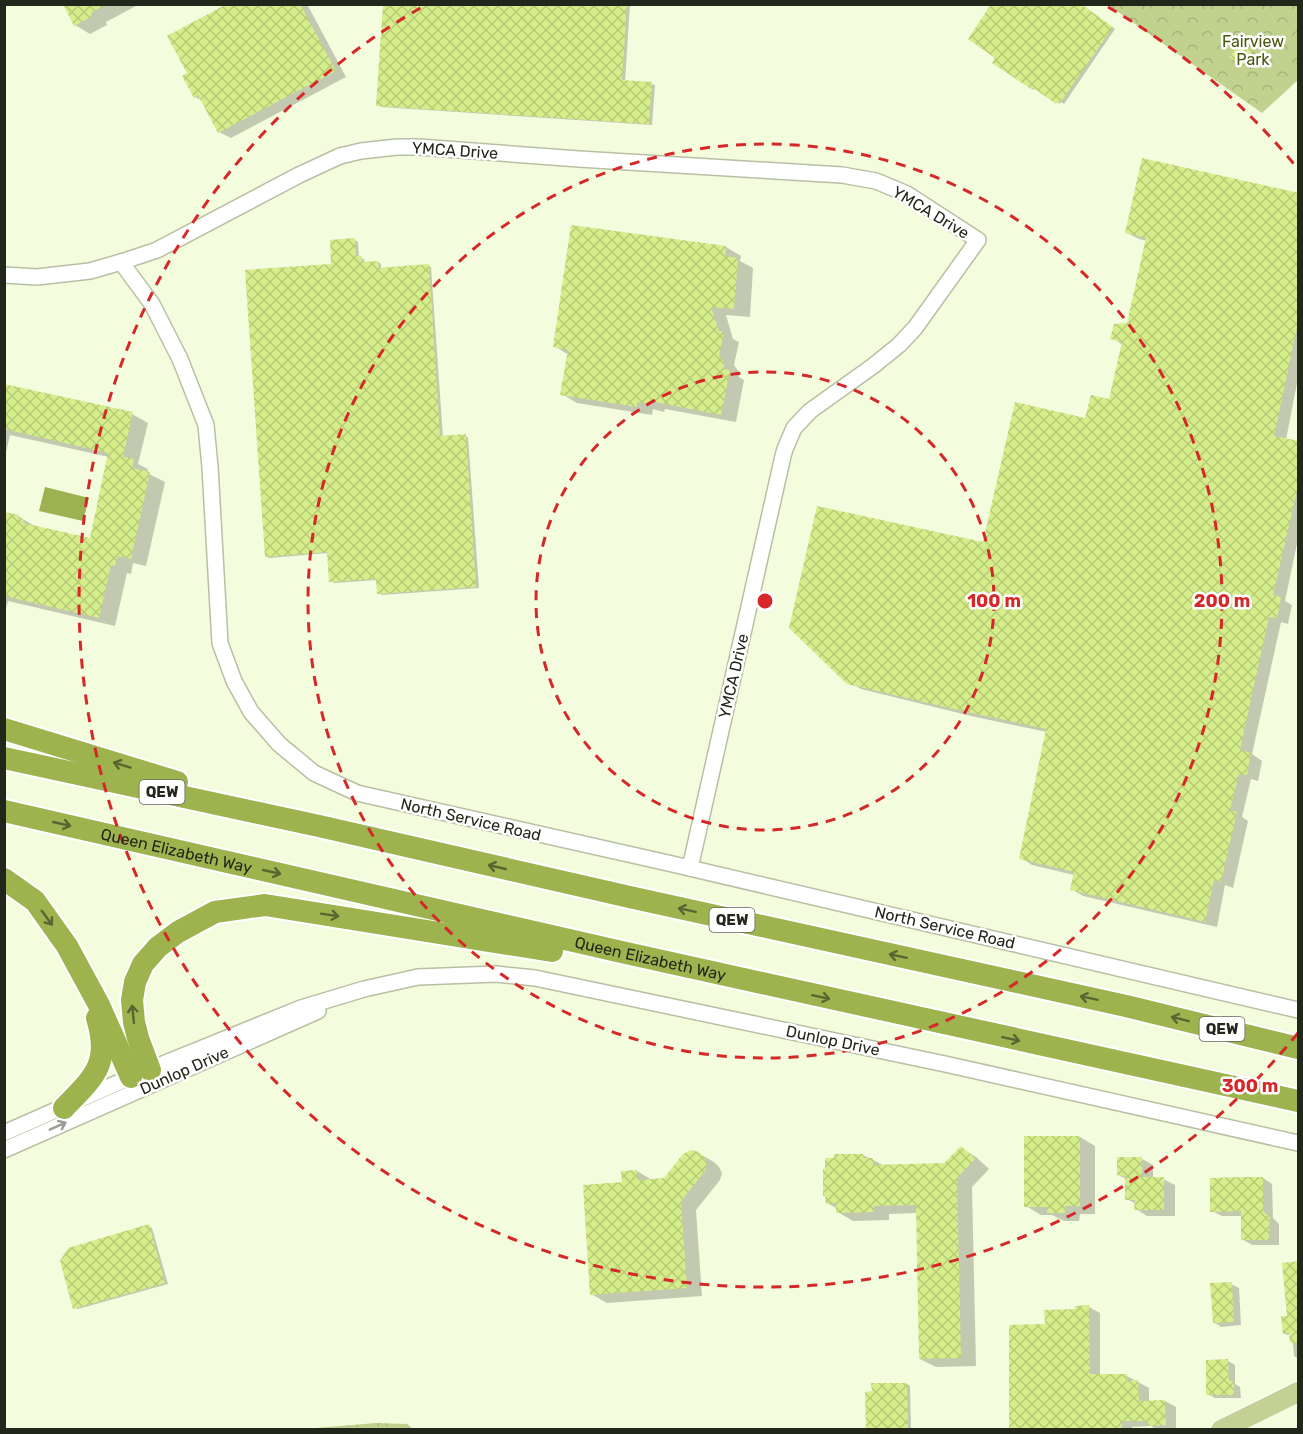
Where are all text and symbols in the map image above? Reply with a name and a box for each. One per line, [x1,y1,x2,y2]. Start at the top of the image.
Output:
park label: Fairview Park [1222,32,1284,69]
street label: YMCA Drive [411,138,499,163]
street label: YMCA Drive [889,182,973,243]
text: 100 m [967,590,1021,612]
text: 200 m [1194,590,1250,612]
centre of rings [755,591,775,611]
street label: YMCA Drive [715,632,752,720]
one-way arrow [113,759,132,770]
road number: QEW [140,780,184,804]
street label: North Service Road [399,794,543,845]
one-way arrow [52,819,71,831]
street label: Queen Elizabeth Way [99,824,254,877]
one-way arrow [488,861,507,872]
one-way arrow [262,867,281,879]
street label: North Service Road [873,902,1017,953]
one-way arrow [678,904,698,915]
road number: QEW [710,908,754,932]
one-way arrow [41,910,53,926]
one-way arrow [320,910,340,921]
street label: Queen Elizabeth Way [573,933,728,985]
one-way arrow [889,950,909,961]
one-way arrow [811,991,830,1003]
one-way arrow [1080,992,1099,1003]
one-way arrow [128,1005,139,1024]
one-way arrow [1171,1013,1190,1025]
road number: QEW [1200,1017,1244,1041]
street label: Dunlop Drive [784,1021,882,1060]
one-way arrow [1001,1033,1020,1045]
street label: Dunlop Drive [137,1042,232,1099]
text: 300 m [1222,1075,1278,1097]
one-way arrow [48,1120,67,1131]

